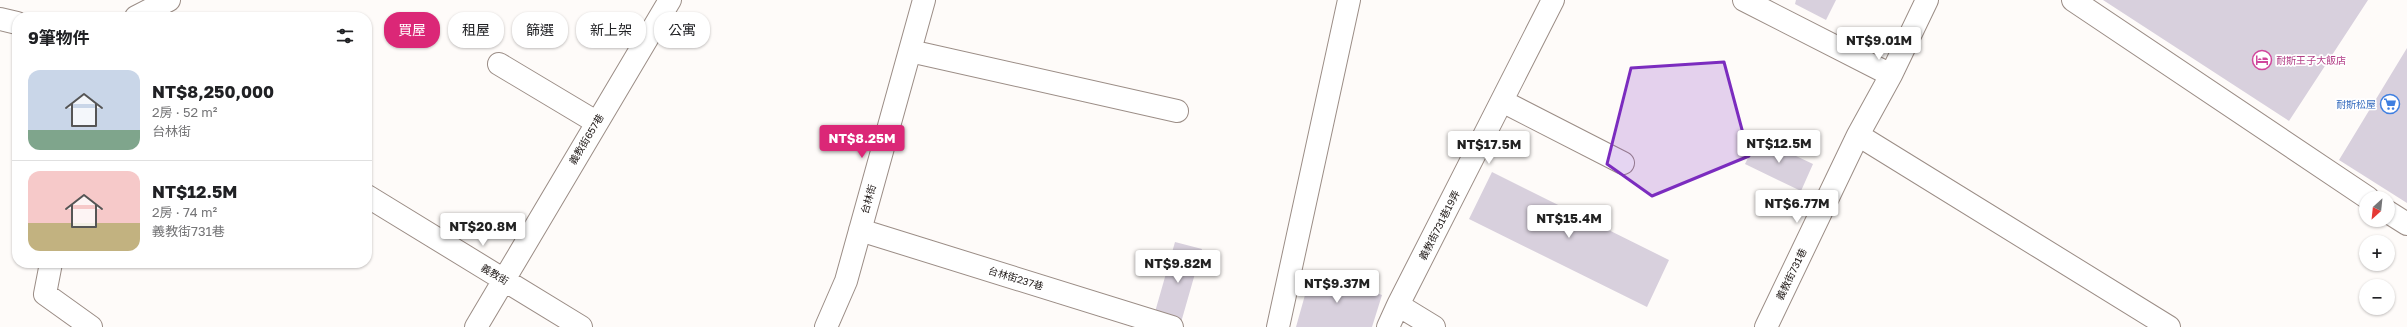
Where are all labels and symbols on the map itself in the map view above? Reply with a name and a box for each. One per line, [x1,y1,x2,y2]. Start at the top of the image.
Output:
pin: NT$9.01M [1838,27,1920,61]
hotel icon: 耐斯王子大飯店 [2251,49,2273,71]
place label: 耐斯王子大飯店 [2276,54,2346,66]
supermarket icon: 耐斯松屋 [2379,93,2401,115]
place label: 耐斯松屋 [2336,98,2376,110]
street label: 義教街657巷 [566,111,606,167]
pin: NT$8.25M [821,125,903,159]
pin: NT$12.5M [1738,130,1820,164]
pin: NT$17.5M [1448,131,1530,165]
street label: 台林街 [858,183,878,215]
street label: 義教街731巷19弄 [1416,188,1462,262]
pin: NT$6.77M [1756,190,1838,224]
north arrow [2359,191,2395,227]
pin: NT$15.4M [1528,205,1610,239]
pin: NT$20.8M [442,213,524,247]
street label: 義教街731巷 [1773,246,1809,302]
pin: NT$9.82M [1137,250,1219,284]
street label: 義教街 [479,261,511,287]
street label: 台林街237巷 [987,264,1045,292]
pin: NT$9.37M [1296,270,1378,304]

